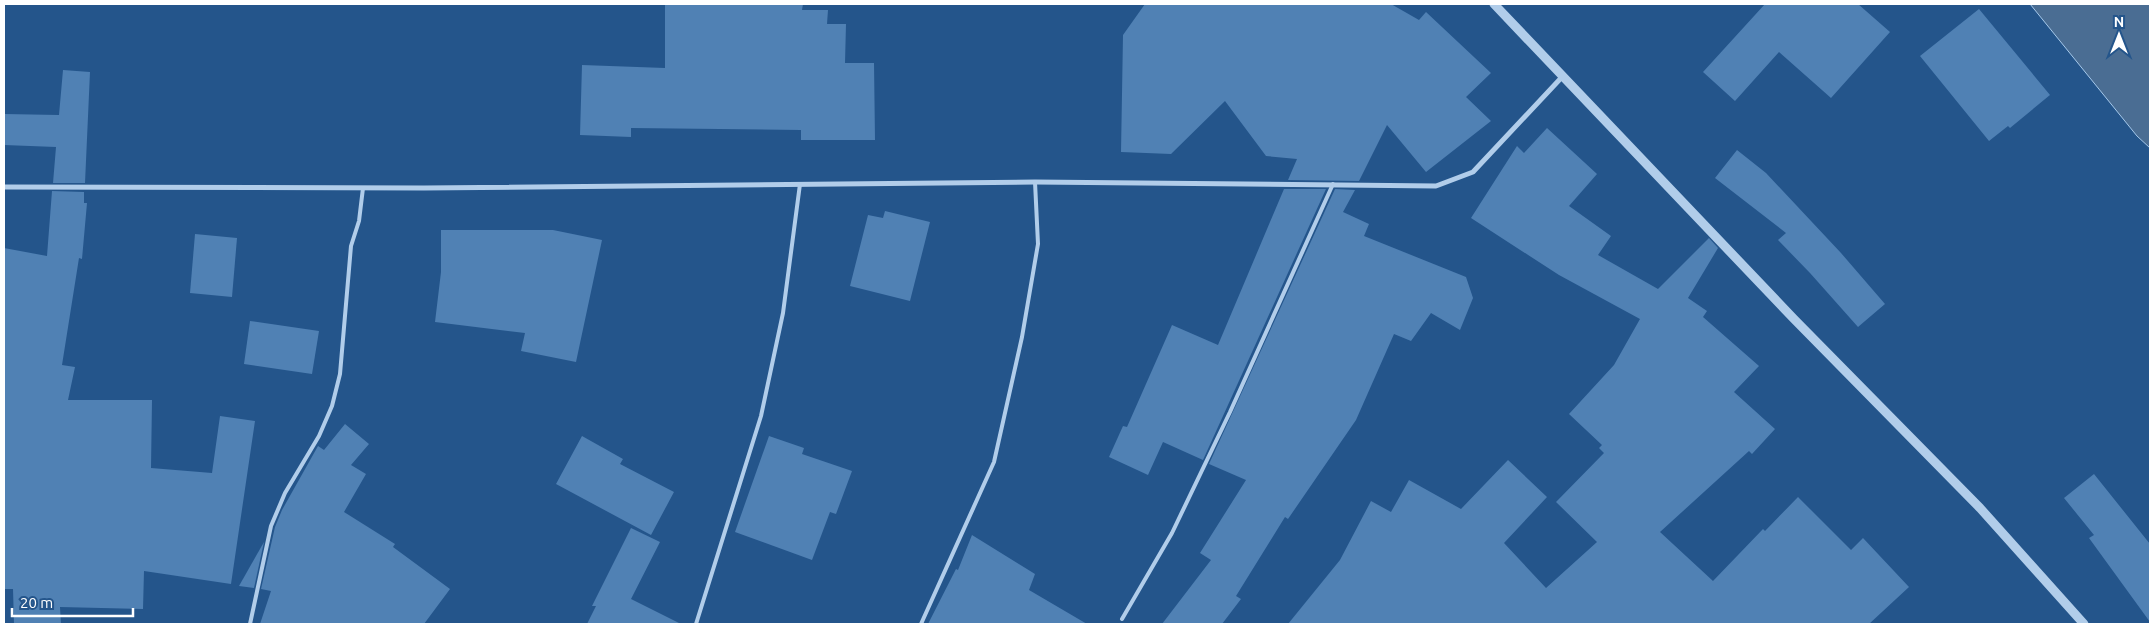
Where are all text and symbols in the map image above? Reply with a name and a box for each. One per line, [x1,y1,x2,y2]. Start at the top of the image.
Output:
north arrow [2094,10,2144,60]
text: N [2114,14,2124,30]
scale bar [12,586,134,618]
text: 20 m [20,594,53,611]

